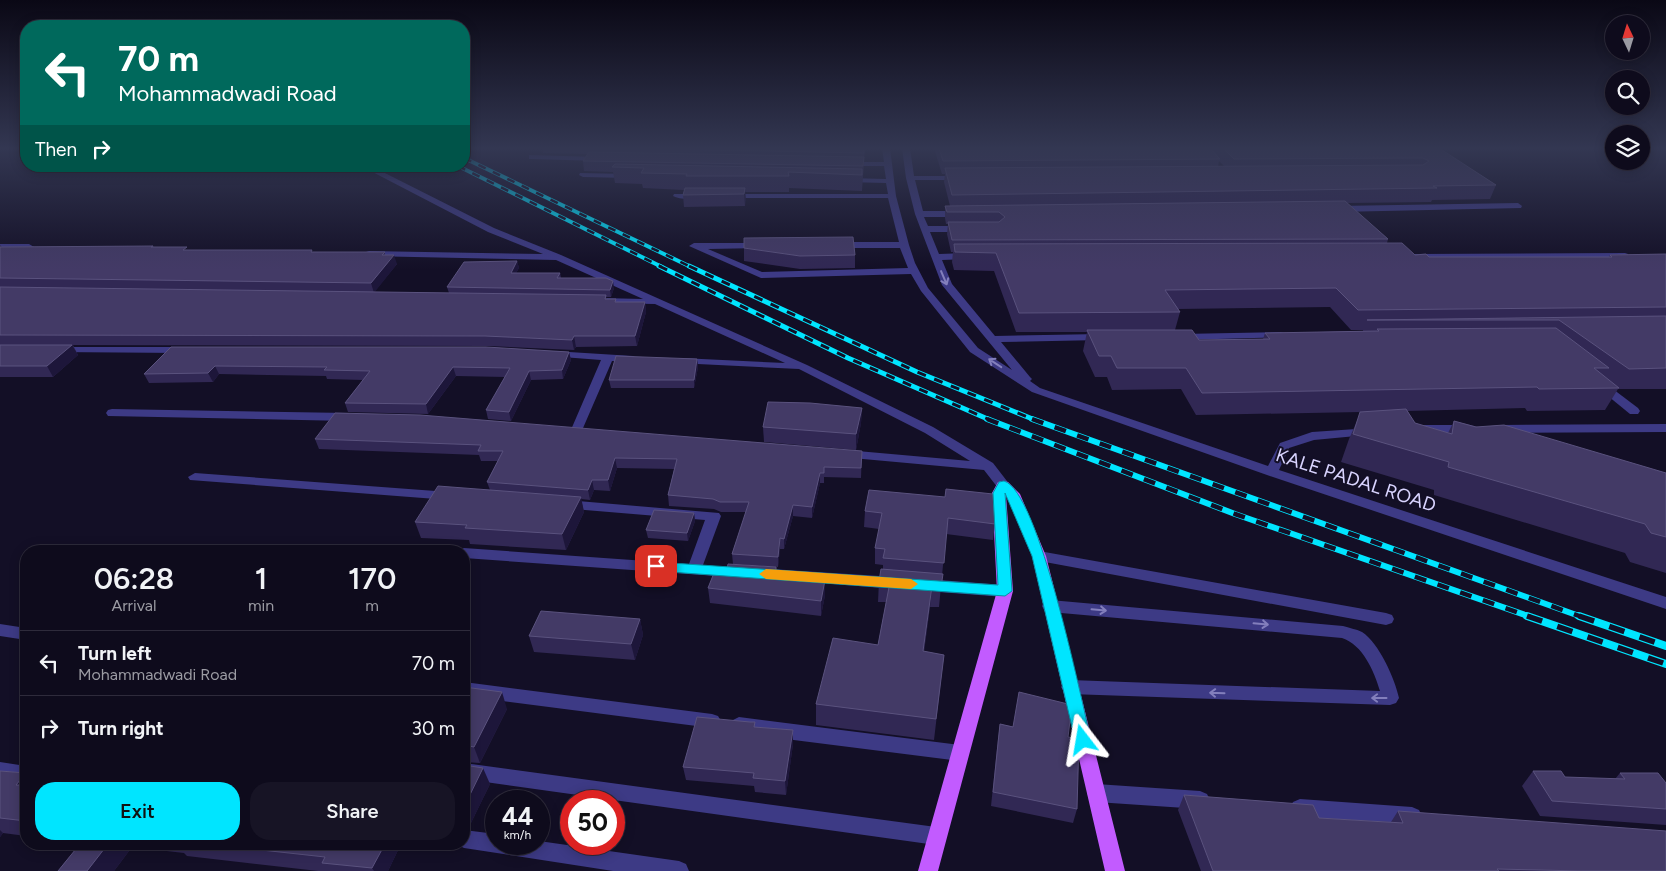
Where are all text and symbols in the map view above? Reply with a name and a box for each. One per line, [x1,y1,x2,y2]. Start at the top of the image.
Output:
north arrow [1605,15,1650,60]
map controls [1605,15,1650,170]
text: 70 m [118,38,199,80]
icon: left [35,40,100,105]
button: search [1605,70,1650,115]
text: Mohammadwadi Road [118,80,337,107]
button: layers [1605,125,1650,170]
icon: right [87,135,115,163]
text: Then [35,138,77,161]
one-way arrow [940,270,949,285]
one-way arrow [988,358,1002,368]
street label: KALE PADAL ROAD [1273,443,1439,517]
pin [635,545,677,587]
icon: arrive [642,552,670,580]
text: 06:28 [94,560,174,597]
text: 1 [255,560,267,597]
text: 170 [348,560,396,597]
text: Arrival [111,596,157,615]
text: min [248,596,274,615]
text: m [365,596,379,615]
one-way arrow [1091,605,1107,615]
one-way arrow [1253,620,1269,629]
text: Turn left [78,642,152,665]
icon: left [35,649,63,677]
text: 70 m [412,652,455,675]
text: Mohammadwadi Road [78,665,237,684]
one-way arrow [1209,688,1225,697]
one-way arrow [1372,694,1388,703]
position arrow [1056,713,1108,765]
icon: right [35,714,63,742]
text: Turn right [78,717,164,740]
text: 30 m [412,717,455,740]
button: Exit [35,782,240,840]
button: Share [250,782,455,840]
speed limit sign: 50 [560,790,625,855]
text: 44 [502,801,533,831]
text: km/h [504,828,531,842]

